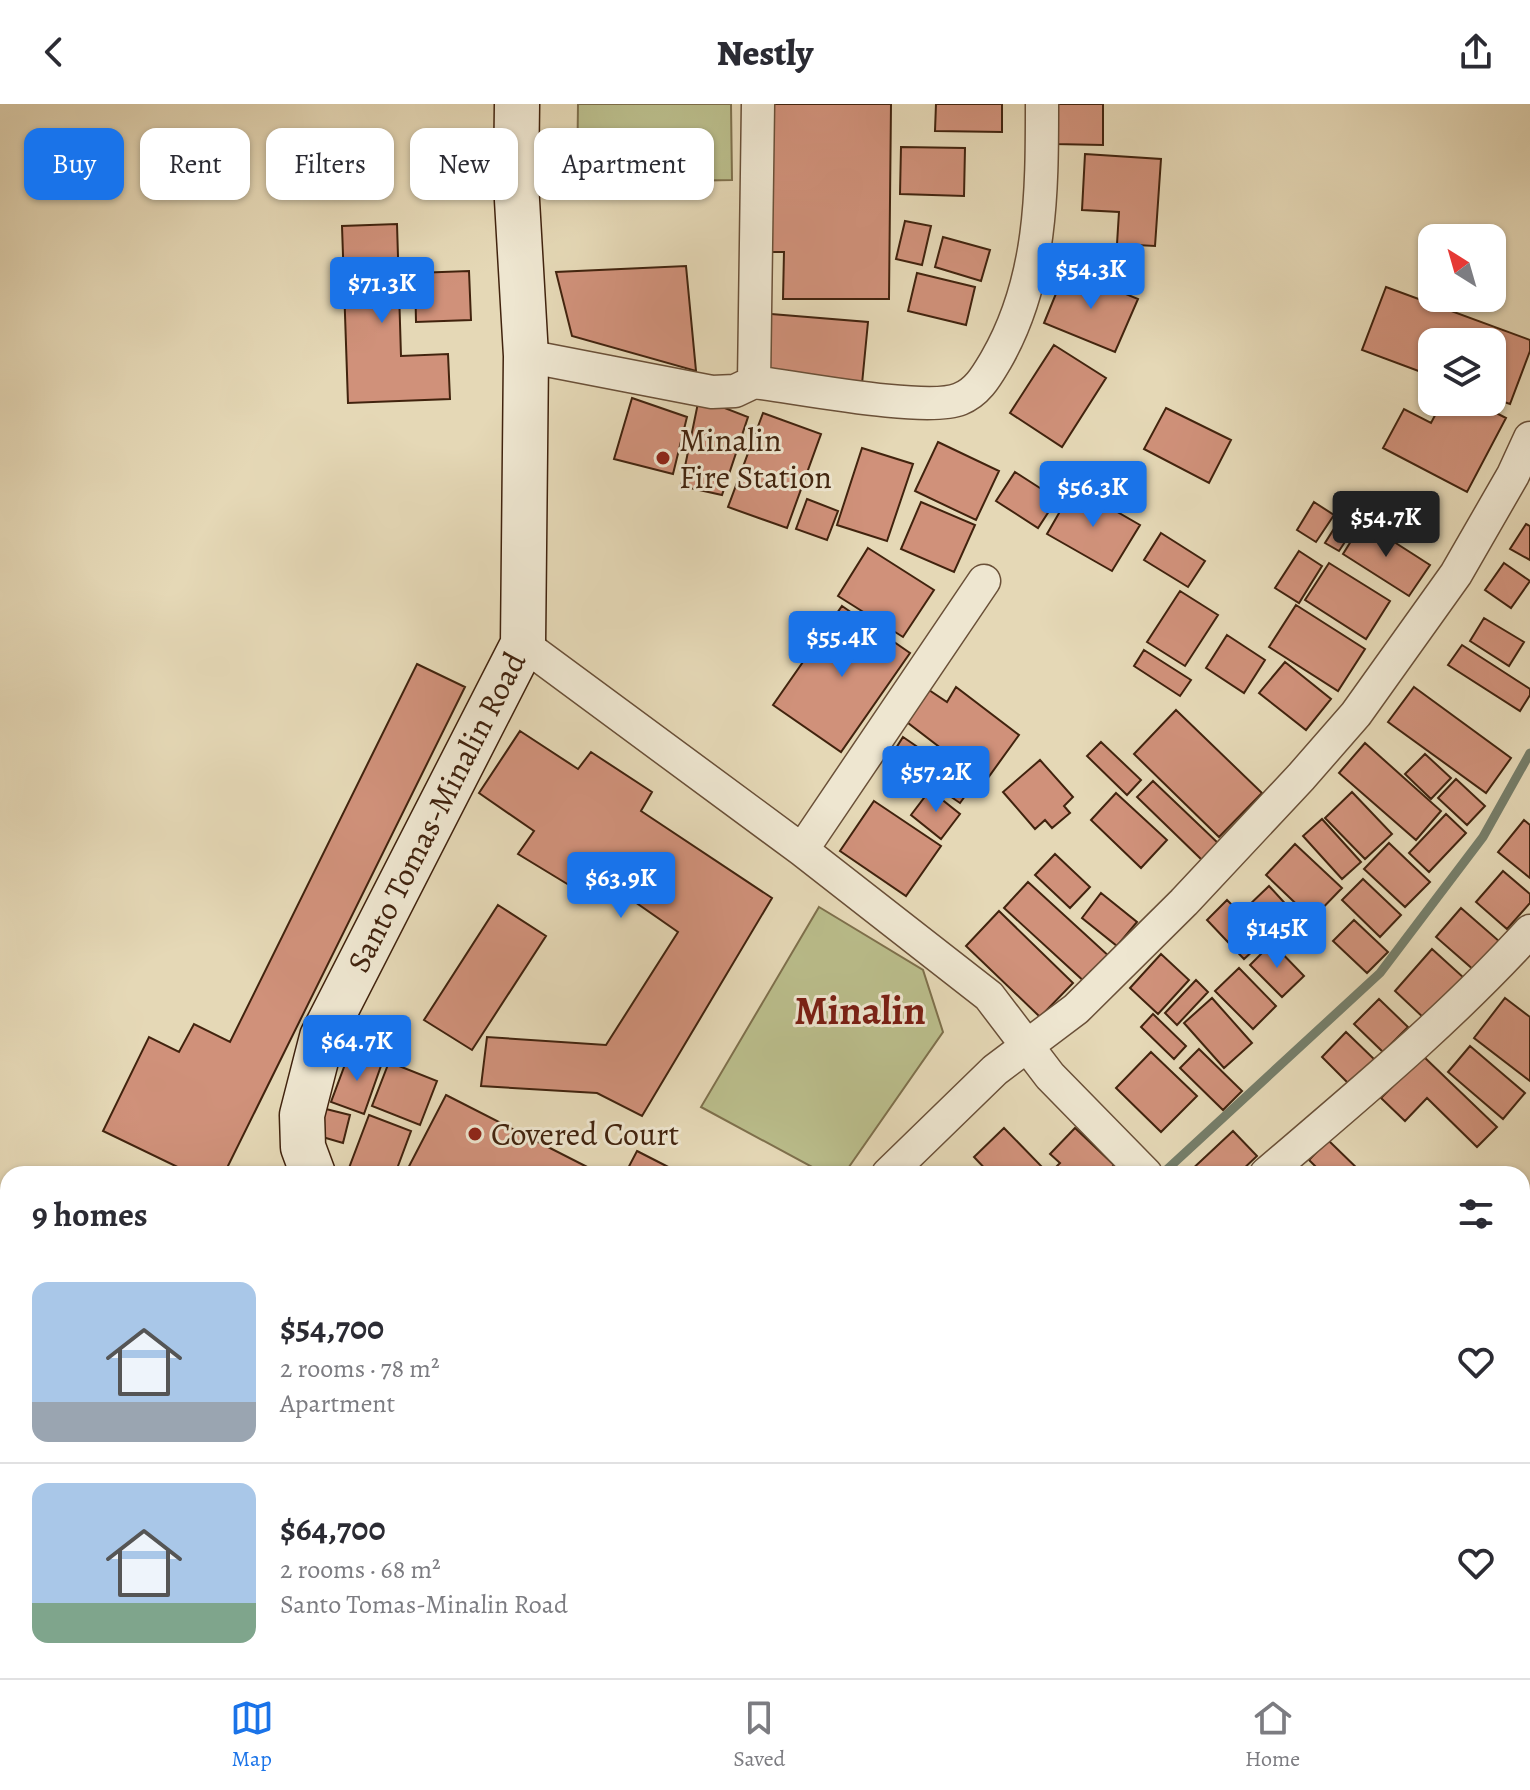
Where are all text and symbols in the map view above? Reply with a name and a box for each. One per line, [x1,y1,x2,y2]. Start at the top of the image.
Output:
text: Nestly [717,28,813,77]
icon: back [32,30,76,74]
icon: share [1454,30,1498,74]
chip: Buy [24,128,124,200]
chip: Rent [140,128,250,200]
chip: Filters [266,128,394,200]
chip: New [410,128,518,200]
chip: Apartment [534,128,714,200]
north arrow [1418,224,1506,312]
map controls [1418,224,1506,416]
pin: $54.3K [1026,243,1156,311]
text: $54.3K [1056,251,1126,286]
pin: $71.3K [317,257,447,325]
text: $71.3K [348,265,416,300]
button: layers [1418,328,1506,416]
place label: Minalin Fire Station [679,418,832,499]
marker: Minalin Fire Station [654,449,672,467]
pin: $56.3K [1028,461,1158,529]
text: $56.3K [1058,469,1128,504]
pin: $54.7K [1321,491,1451,559]
text: $54.7K [1351,499,1421,534]
pin: $55.4K [777,611,907,679]
text: $55.4K [807,619,877,654]
street label: Santo Tomas-Minalin Road [336,643,536,980]
pin: $57.2K [871,746,1001,814]
text: $57.2K [900,754,972,789]
pin: $63.9K [556,852,686,920]
text: $63.9K [585,860,657,895]
pin: $145K [1221,902,1333,970]
text: $145K [1246,910,1308,945]
district label: Minalin [794,983,926,1038]
pin: $64.7K [292,1015,422,1083]
text: $64.7K [321,1023,393,1058]
place label: Covered Court [491,1112,679,1156]
marker: Covered Court [466,1125,484,1143]
text: 9 homes [32,1191,148,1238]
icon: filters [1454,1192,1498,1236]
text: $54,700 [280,1304,384,1351]
icon: home [96,1314,192,1410]
icon: heart [1454,1340,1498,1384]
text: 2 rooms · 78 m² [280,1351,439,1386]
text: Apartment [280,1386,395,1421]
text: $64,700 [280,1505,386,1552]
icon: home [96,1515,192,1611]
icon: heart [1454,1541,1498,1585]
text: 2 rooms · 68 m² [280,1552,441,1587]
text: Santo Tomas-Minalin Road [280,1587,568,1622]
tab: Map [230,1696,274,1774]
tab: Saved [733,1696,785,1774]
tab: Home [1245,1696,1300,1774]

